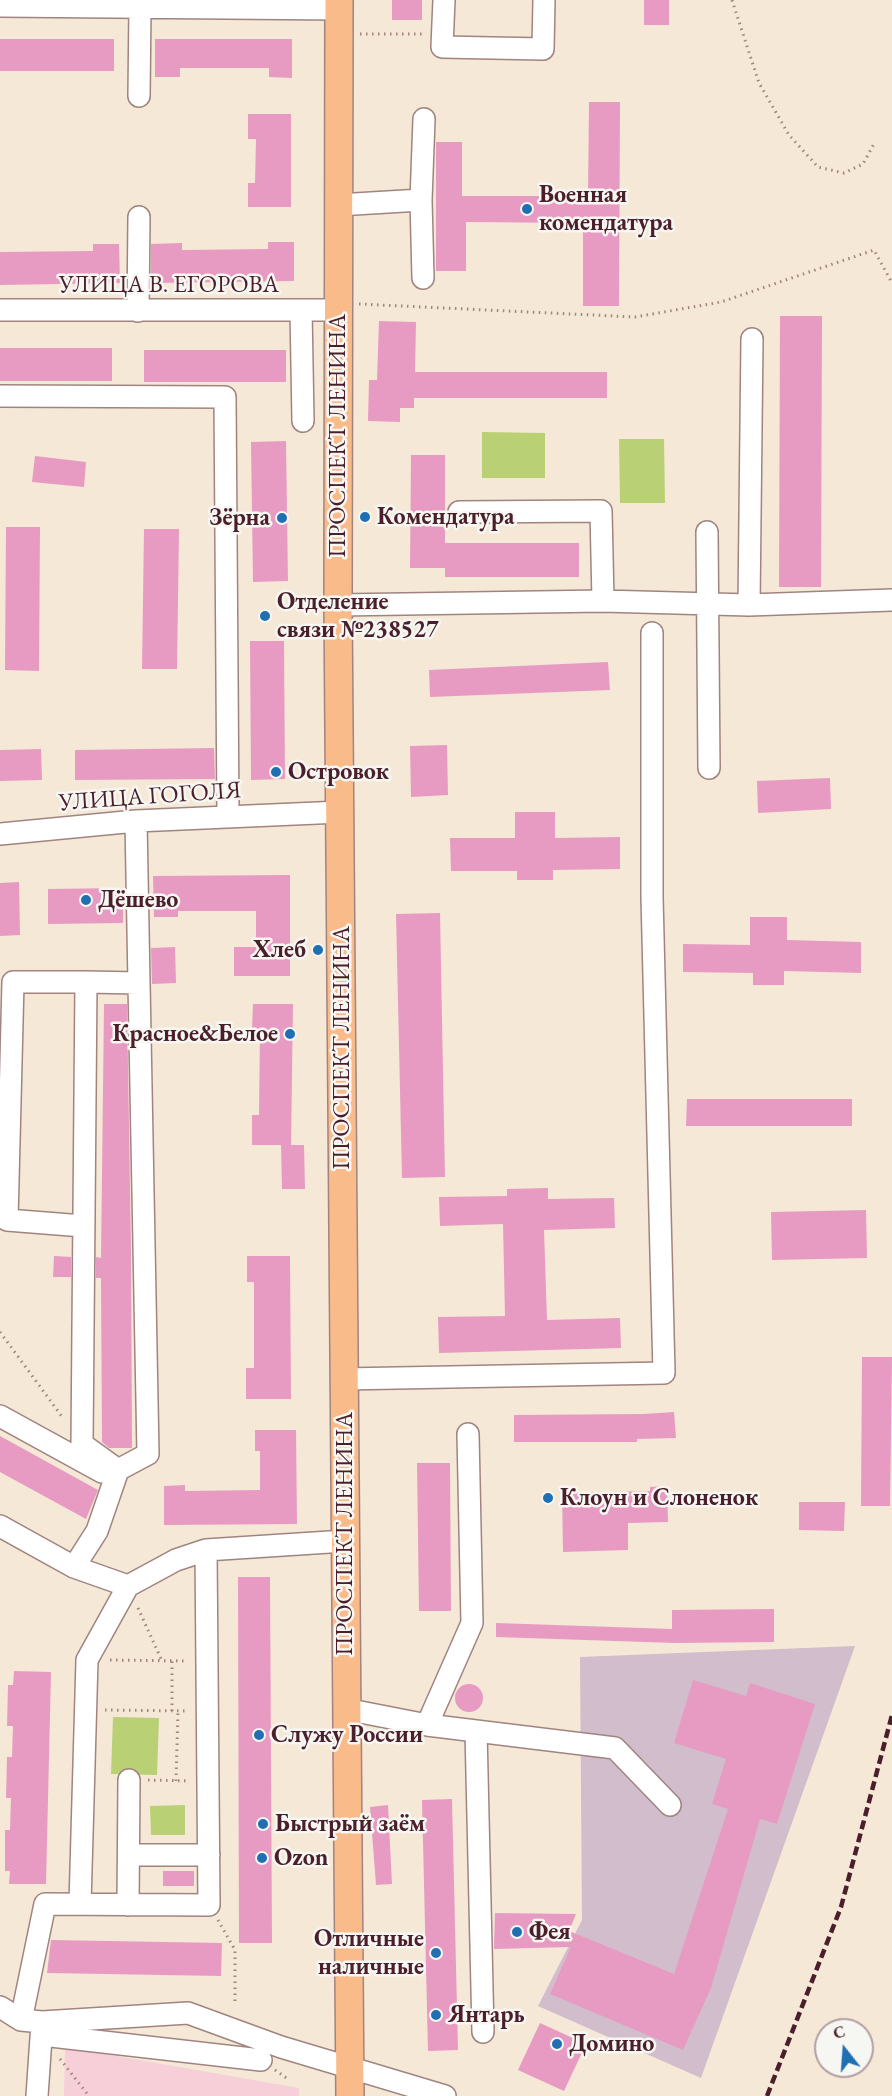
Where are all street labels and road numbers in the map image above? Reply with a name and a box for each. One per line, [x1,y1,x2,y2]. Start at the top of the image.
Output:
street label: УЛИЦА В. ЕГОРОВА [59,271,279,299]
street label: ПРОСПЕКТ ЛЕНИНА [324,314,352,558]
street label: УЛИЦА ГОГОЛЯ [58,776,242,818]
street label: ПРОСПЕКТ ЛЕНИНА [328,926,356,1170]
street label: ПРОСПЕКТ ЛЕНИНА [331,1412,359,1656]

